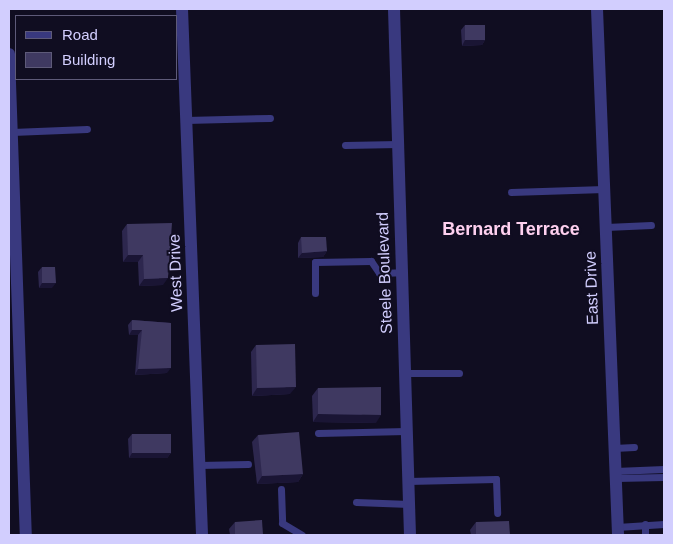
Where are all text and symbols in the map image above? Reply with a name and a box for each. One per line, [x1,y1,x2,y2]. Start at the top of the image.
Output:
legend [15,15,178,80]
text: Road [62,26,98,43]
text: Building [62,51,115,68]
street label: Steele Boulevard [373,212,397,334]
district label: Bernard Terrace [442,218,580,240]
street label: West Drive [165,234,187,312]
street label: East Drive [581,251,603,325]

